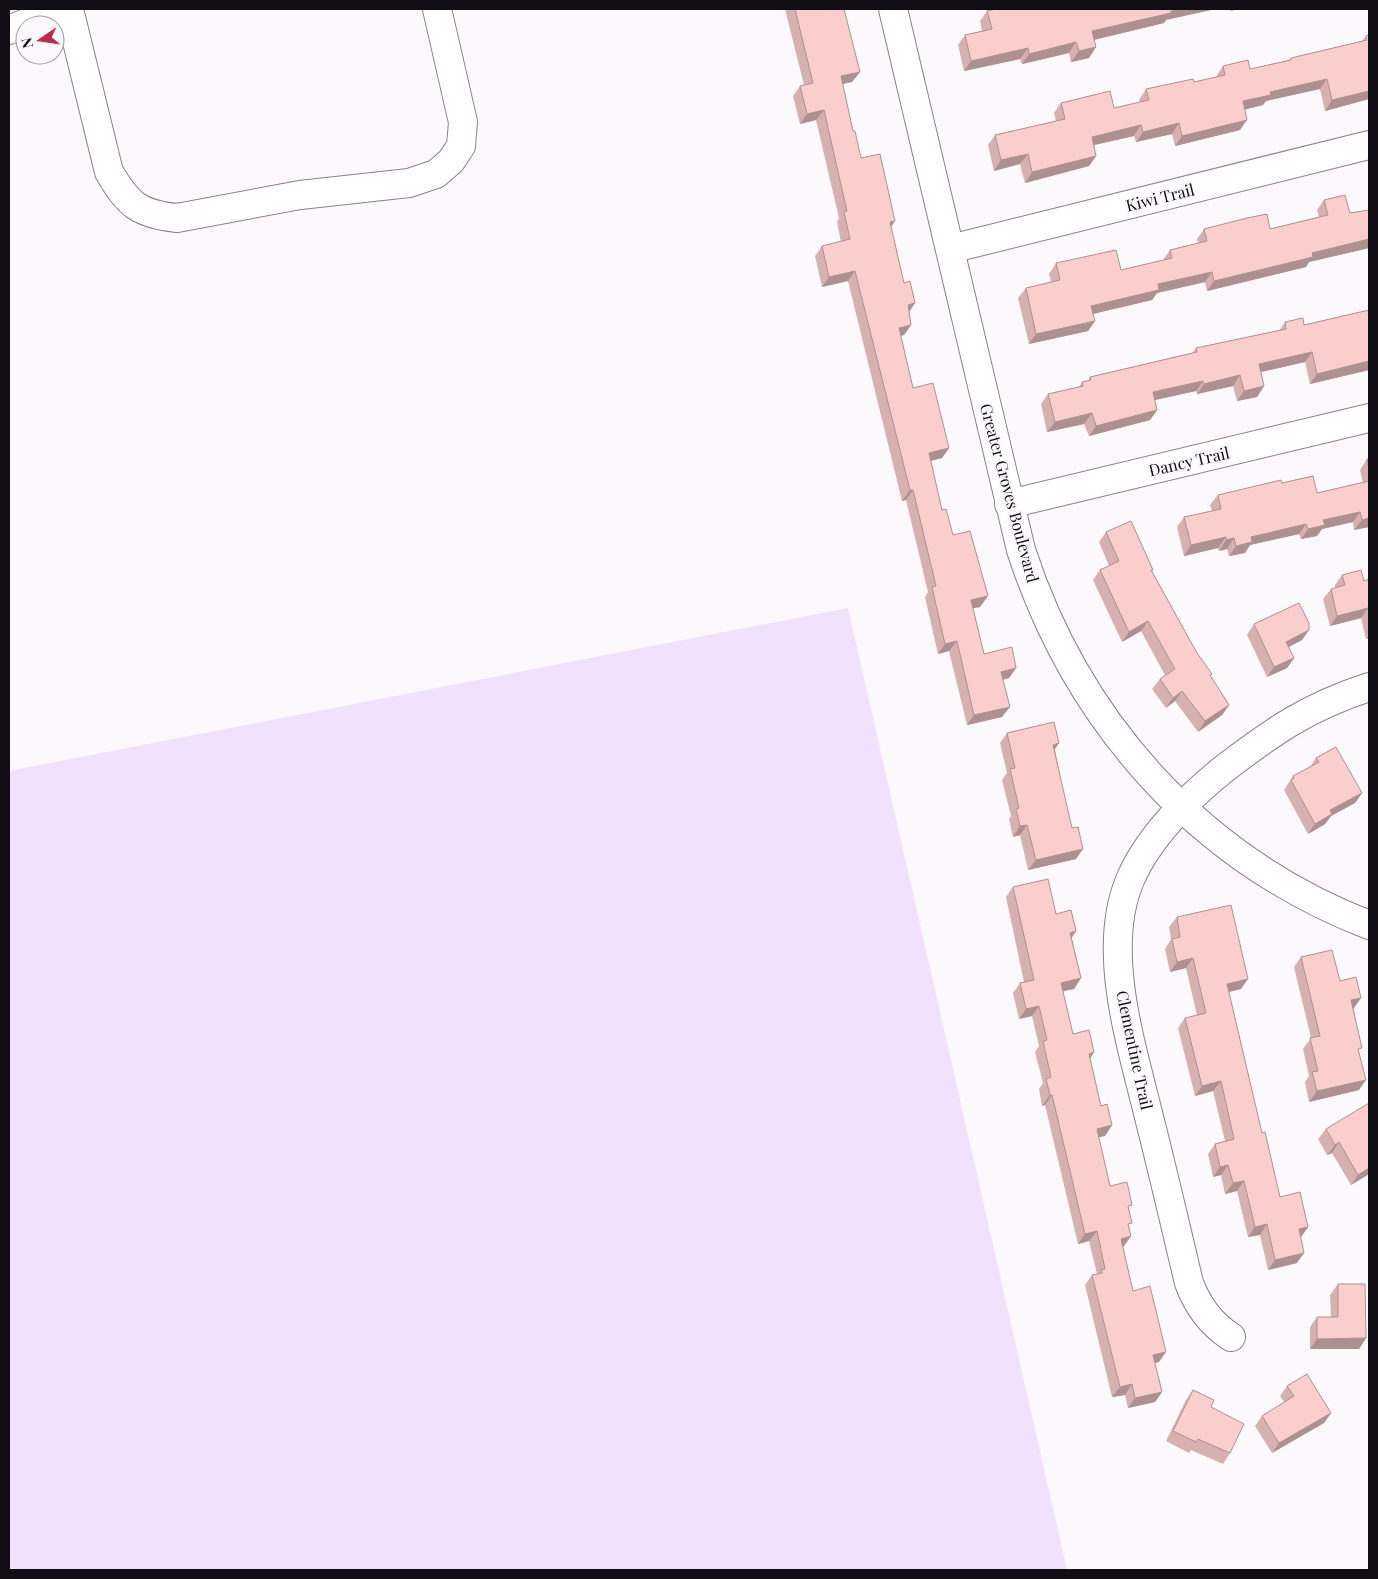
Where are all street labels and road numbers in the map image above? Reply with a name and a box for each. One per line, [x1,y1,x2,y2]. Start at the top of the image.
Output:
street label: Kiwi Trail [1123,178,1197,216]
street label: Greater Groves Boulevard [976,401,1044,585]
street label: Dancy Trail [1147,441,1232,480]
street label: Clementine Trail [1112,989,1158,1112]

